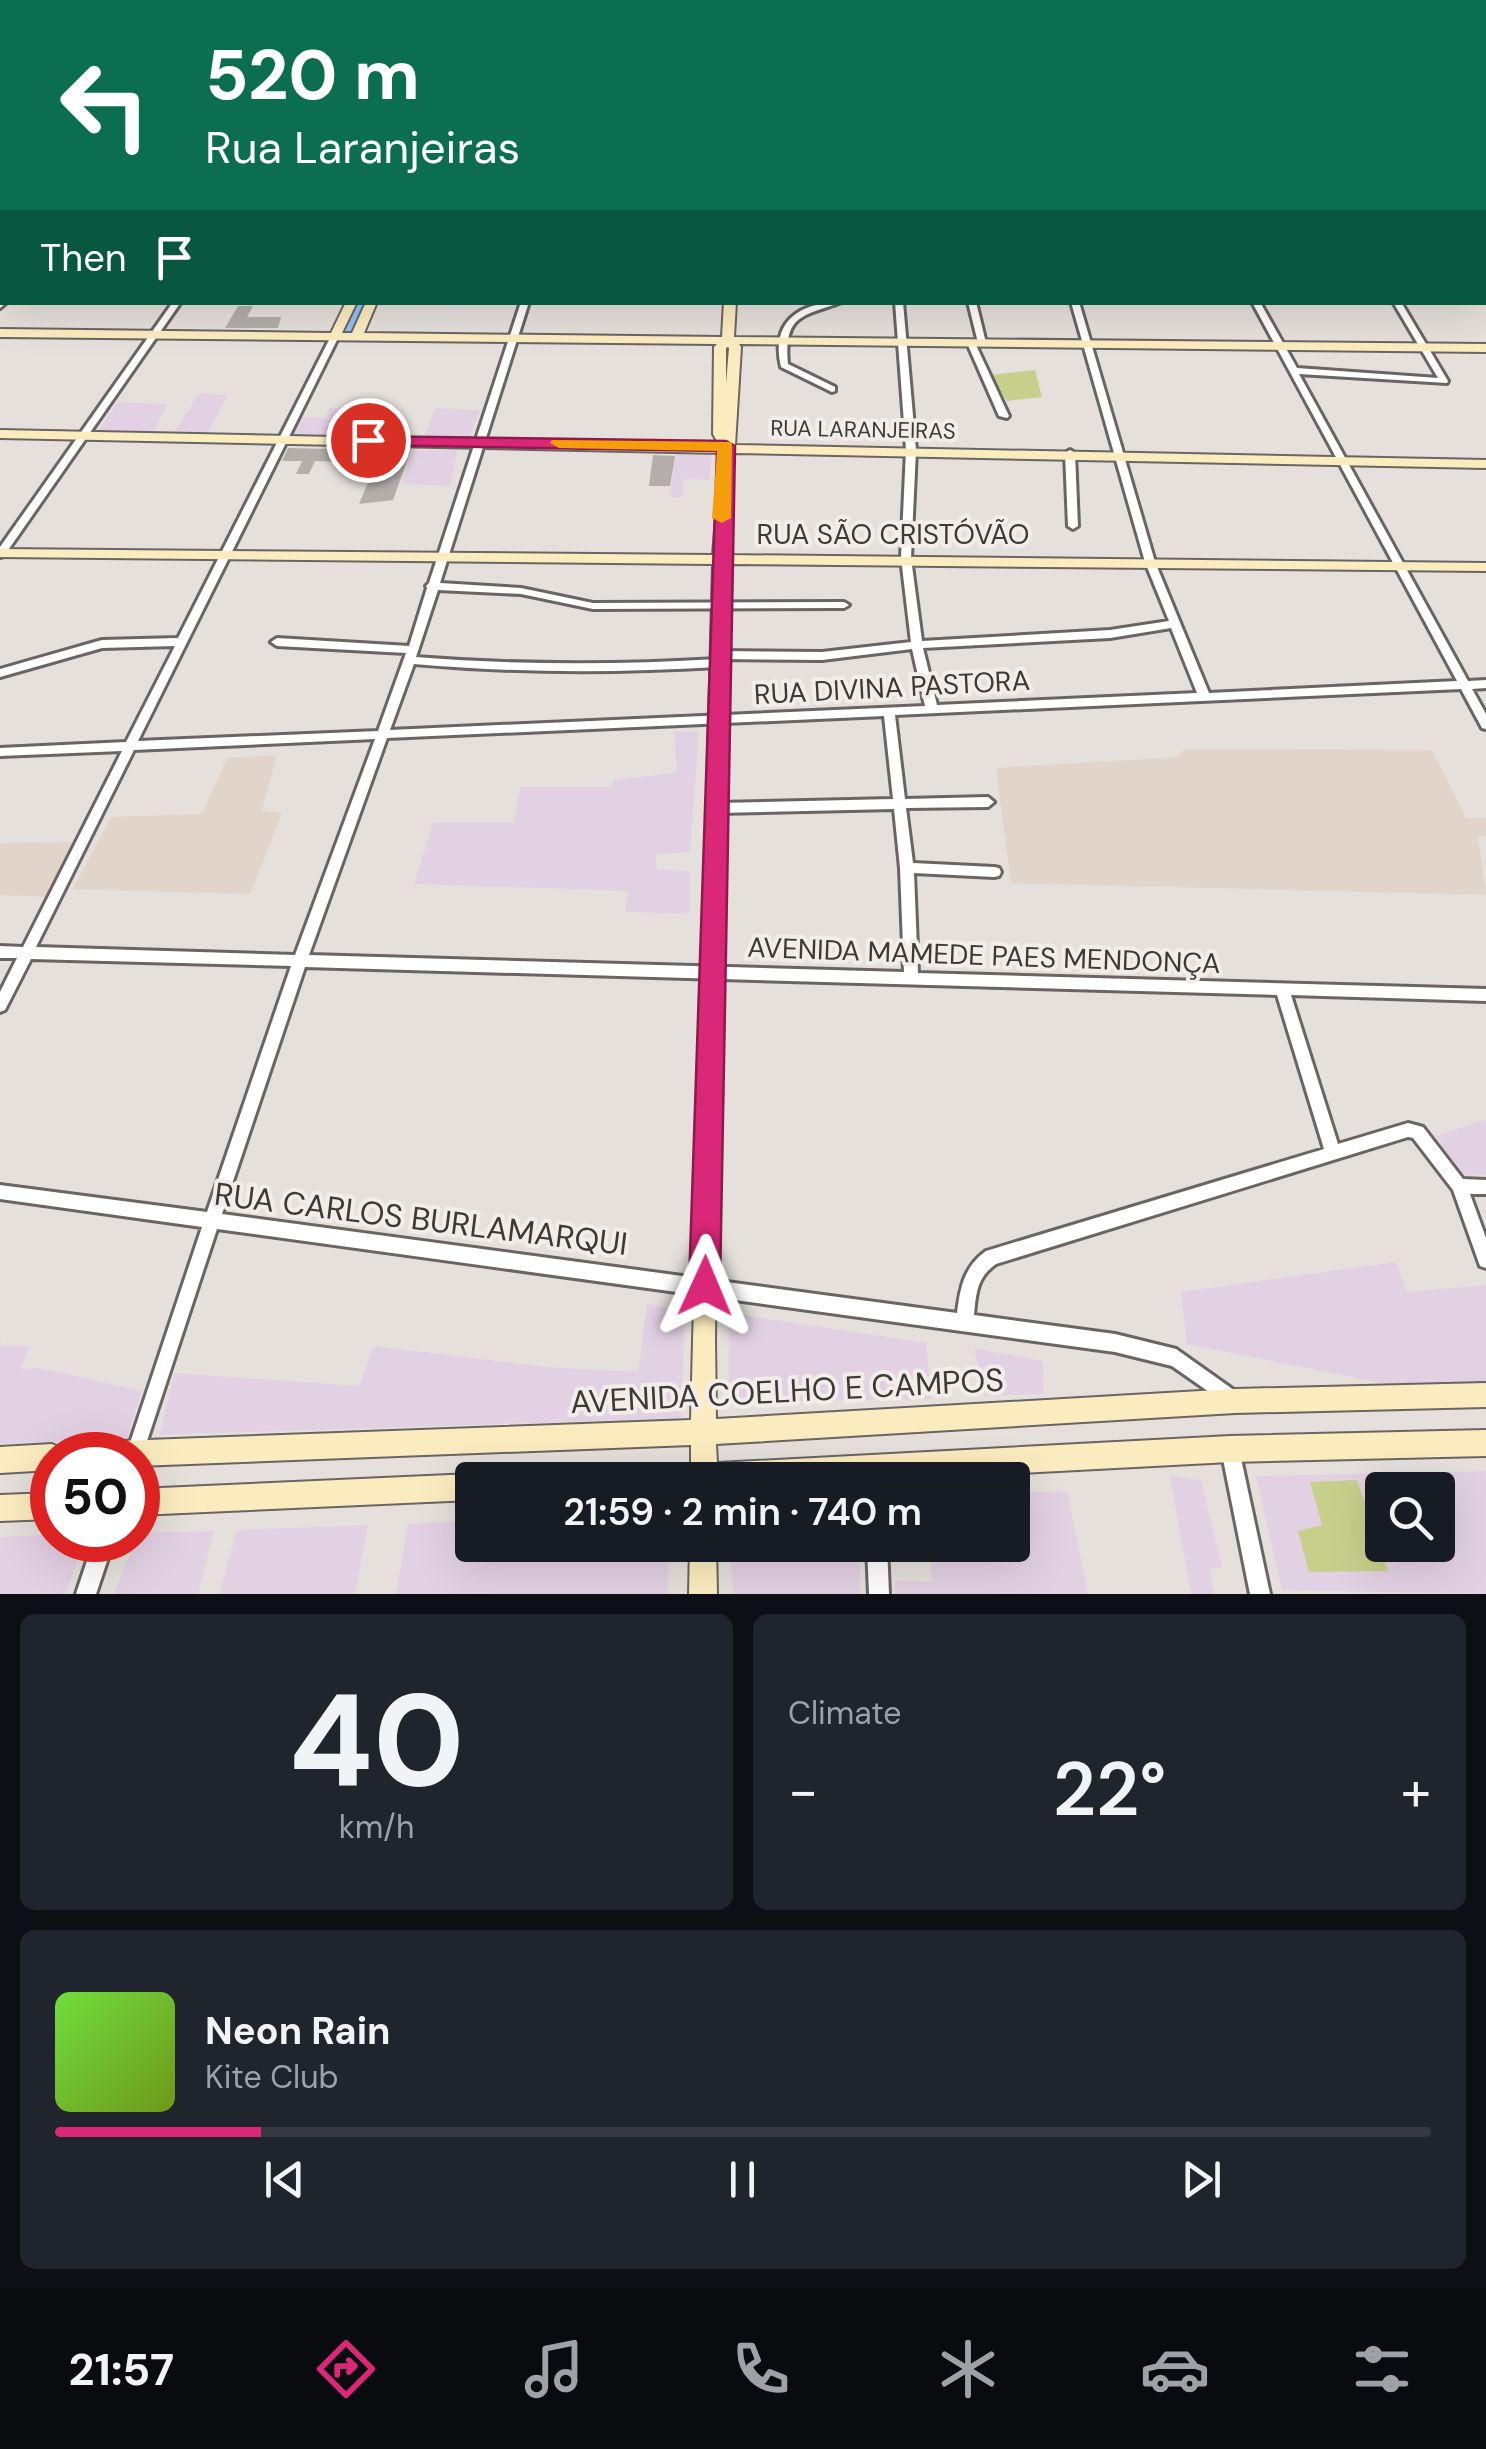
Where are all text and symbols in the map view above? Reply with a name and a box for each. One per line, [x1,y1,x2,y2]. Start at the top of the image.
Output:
text: 520 m [205,30,420,121]
icon: left [40,40,170,170]
text: Rua Laranjeiras [205,118,520,177]
icon: arrive [147,230,202,285]
text: Then [40,233,127,283]
pin [326,398,411,483]
icon: arrive [341,413,396,468]
street label: RUA LARANJEIRAS [770,413,956,446]
street label: RUA SÃO CRISTÓVÃO [757,516,1029,553]
street label: RUA DIVINA PASTORA [753,662,1031,713]
street label: AVENIDA MAMEDE PAES MENDONÇA [747,929,1221,982]
street label: RUA CARLOS BURLAMARQUI [212,1173,630,1265]
position arrow [653,1234,757,1338]
street label: AVENIDA COELHO E CAMPOS [569,1359,1005,1423]
speed limit sign: 50 [30,1432,160,1562]
map controls [1365,1472,1455,1562]
button: search [1365,1472,1455,1562]
text: 21:59 · 2 min · 740 m [563,1487,922,1537]
text: 40 [288,1656,465,1825]
text: Climate [788,1692,902,1734]
text: 22° [1053,1741,1166,1838]
text: − [788,1755,818,1827]
text: + [1401,1755,1431,1827]
text: km/h [339,1806,414,1848]
text: Neon Rain [205,2006,390,2056]
text: Kite Club [205,2056,339,2098]
icon: previous [257,2152,312,2207]
icon: pause [715,2152,770,2207]
icon: next [1174,2152,1229,2207]
icon: directions [311,2334,381,2404]
icon: music [519,2334,589,2404]
icon: phone [726,2334,796,2404]
icon: climate [933,2334,1003,2404]
icon: car [1140,2334,1210,2404]
icon: filters [1347,2334,1417,2404]
text: 21:57 [69,2340,174,2399]

